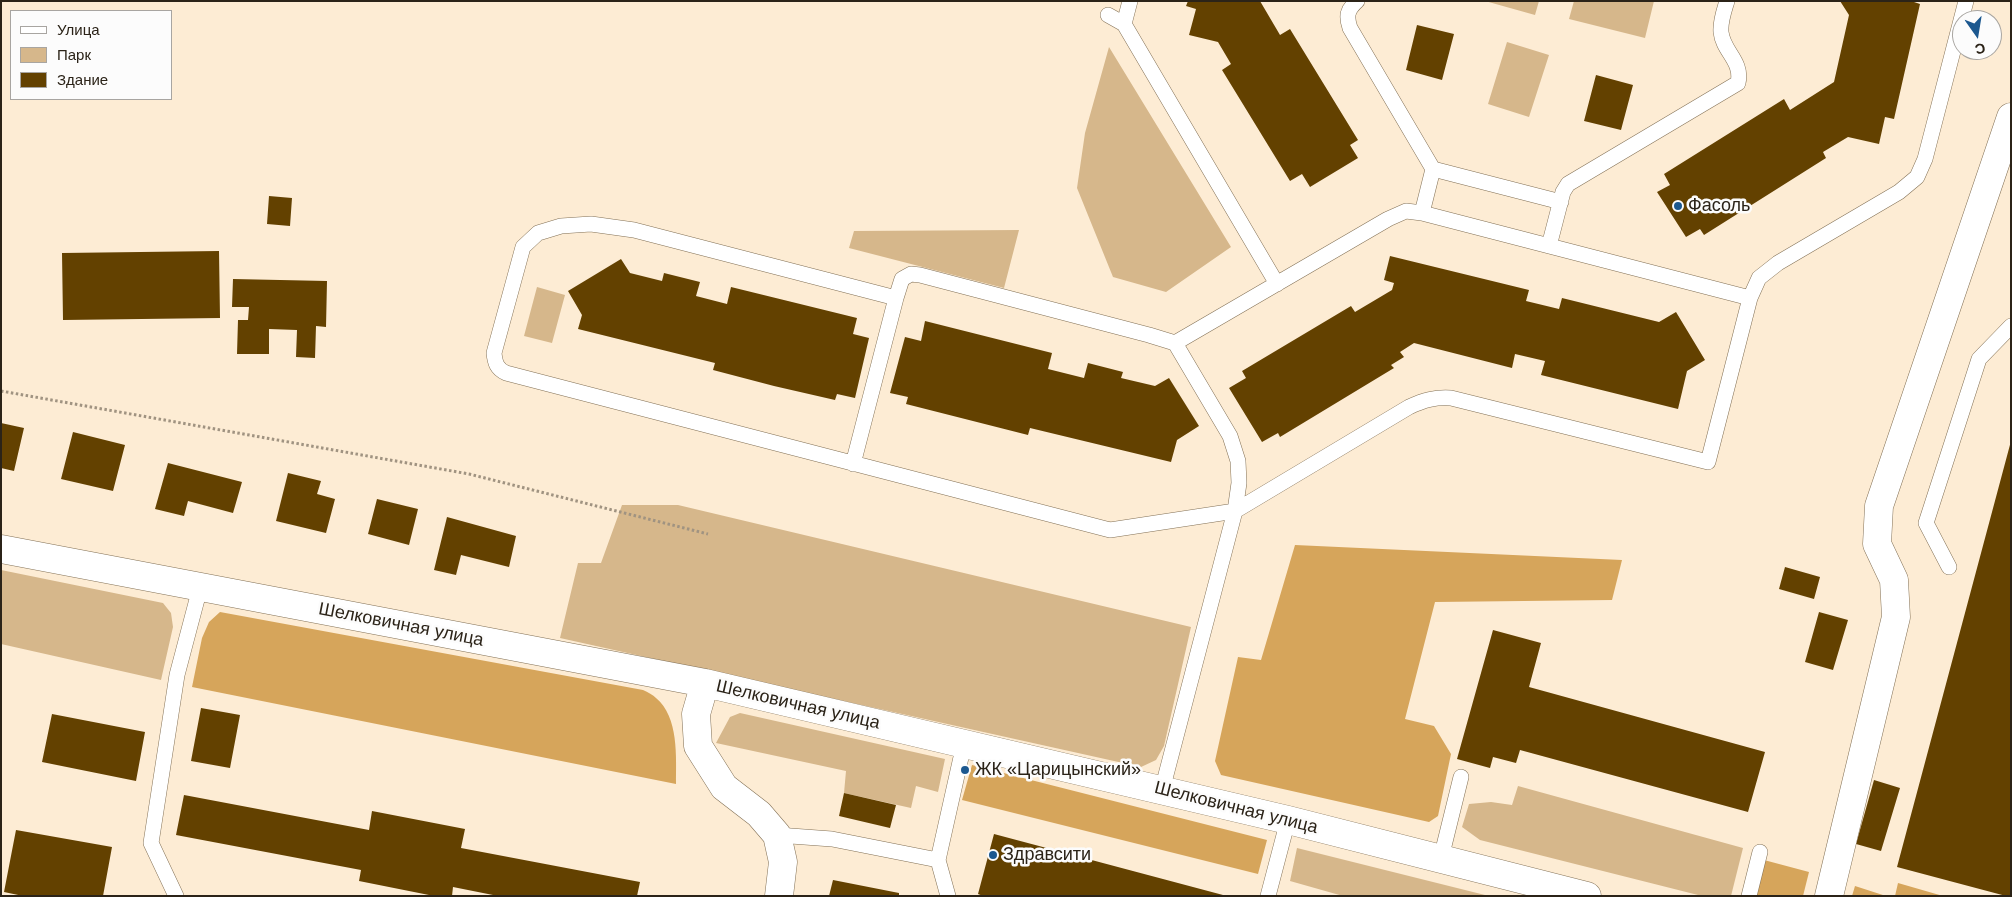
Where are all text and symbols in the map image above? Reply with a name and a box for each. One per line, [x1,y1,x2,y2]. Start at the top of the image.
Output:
legend [10,10,172,100]
north arrow [1952,10,2002,60]
text: Улица [57,21,100,38]
text: С [1973,40,1987,58]
text: Парк [57,46,91,63]
text: Здание [57,71,108,88]
place label: Фасоль [1688,195,1750,217]
marker: Фасоль [1672,200,1684,212]
street label: Шелковичная улица [317,598,485,652]
street label: Шелковичная улица [714,676,882,734]
place label: ЖК «Царицынский» [975,759,1141,781]
marker: ЖК «Царицынский» [959,764,971,776]
street label: Шелковичная улица [1152,777,1320,839]
place label: Здравсити [1003,844,1091,866]
marker: Здравсити [987,849,999,861]

